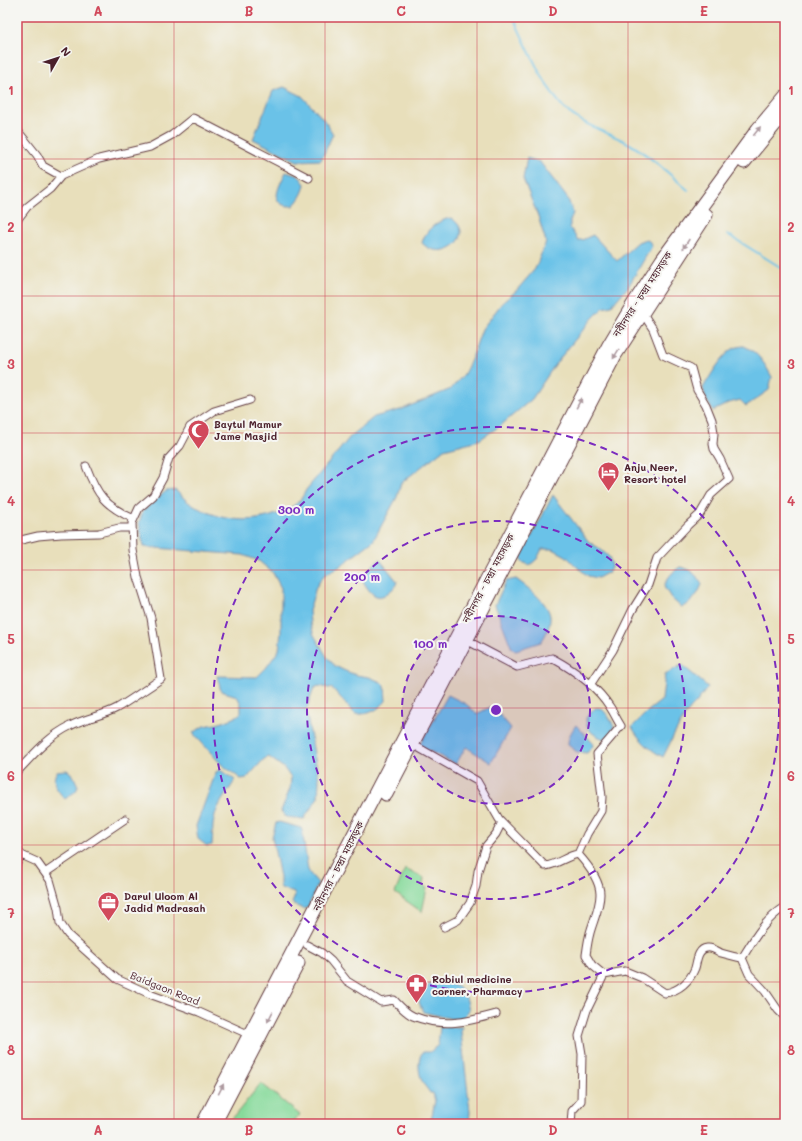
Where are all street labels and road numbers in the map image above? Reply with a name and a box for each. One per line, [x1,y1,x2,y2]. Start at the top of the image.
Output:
street label: নবীনগর - চন্দ্রা মহাসড়ক [609,248,675,340]
street label: নবীনগর - চন্দ্রা মহাসড়ক [458,530,518,626]
street label: নবীনগর - চন্দ্রা মহাসড়ক [309,818,367,914]
street label: Baidgaon Road [128,968,202,1008]

